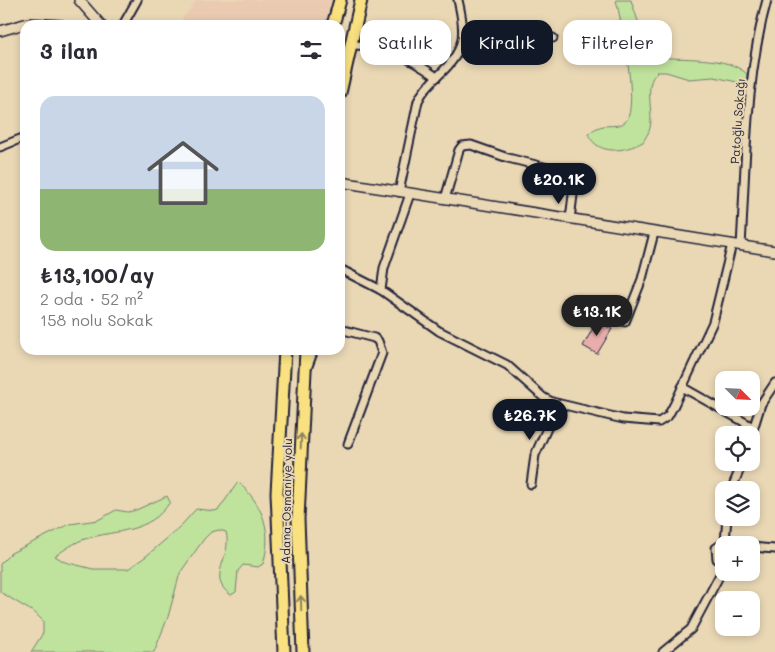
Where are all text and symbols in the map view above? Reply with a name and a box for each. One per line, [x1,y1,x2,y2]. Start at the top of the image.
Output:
chip: Satılık [360,20,451,65]
chip: Kiralık [461,20,553,65]
chip: Filtreler [563,20,672,65]
icon: filters [297,36,325,64]
text: 3 ilan [40,37,98,64]
street label: Patoğlu Sokağı [726,77,748,164]
icon: home [138,128,228,218]
pin: ₺20.1K [518,162,600,205]
text: ₺20.1K [533,168,585,189]
text: ₺13,100/ay [40,261,154,288]
text: 2 oda · 52 m² [40,288,143,309]
pin: ₺13.1K [556,294,638,337]
text: ₺13.1K [572,300,622,321]
text: 158 nolu Sokak [40,309,153,330]
north arrow [715,371,760,416]
map controls [715,371,760,636]
pin: ₺26.7K [489,398,571,441]
text: ₺26.7K [504,404,557,425]
button: locate [715,426,760,471]
one-way arrow [296,433,306,450]
street label: Adana-Osmaniye yolu [277,438,295,564]
button: layers [715,481,760,526]
button: + [715,536,760,581]
button: − [715,591,760,636]
one-way arrow [296,596,306,612]

